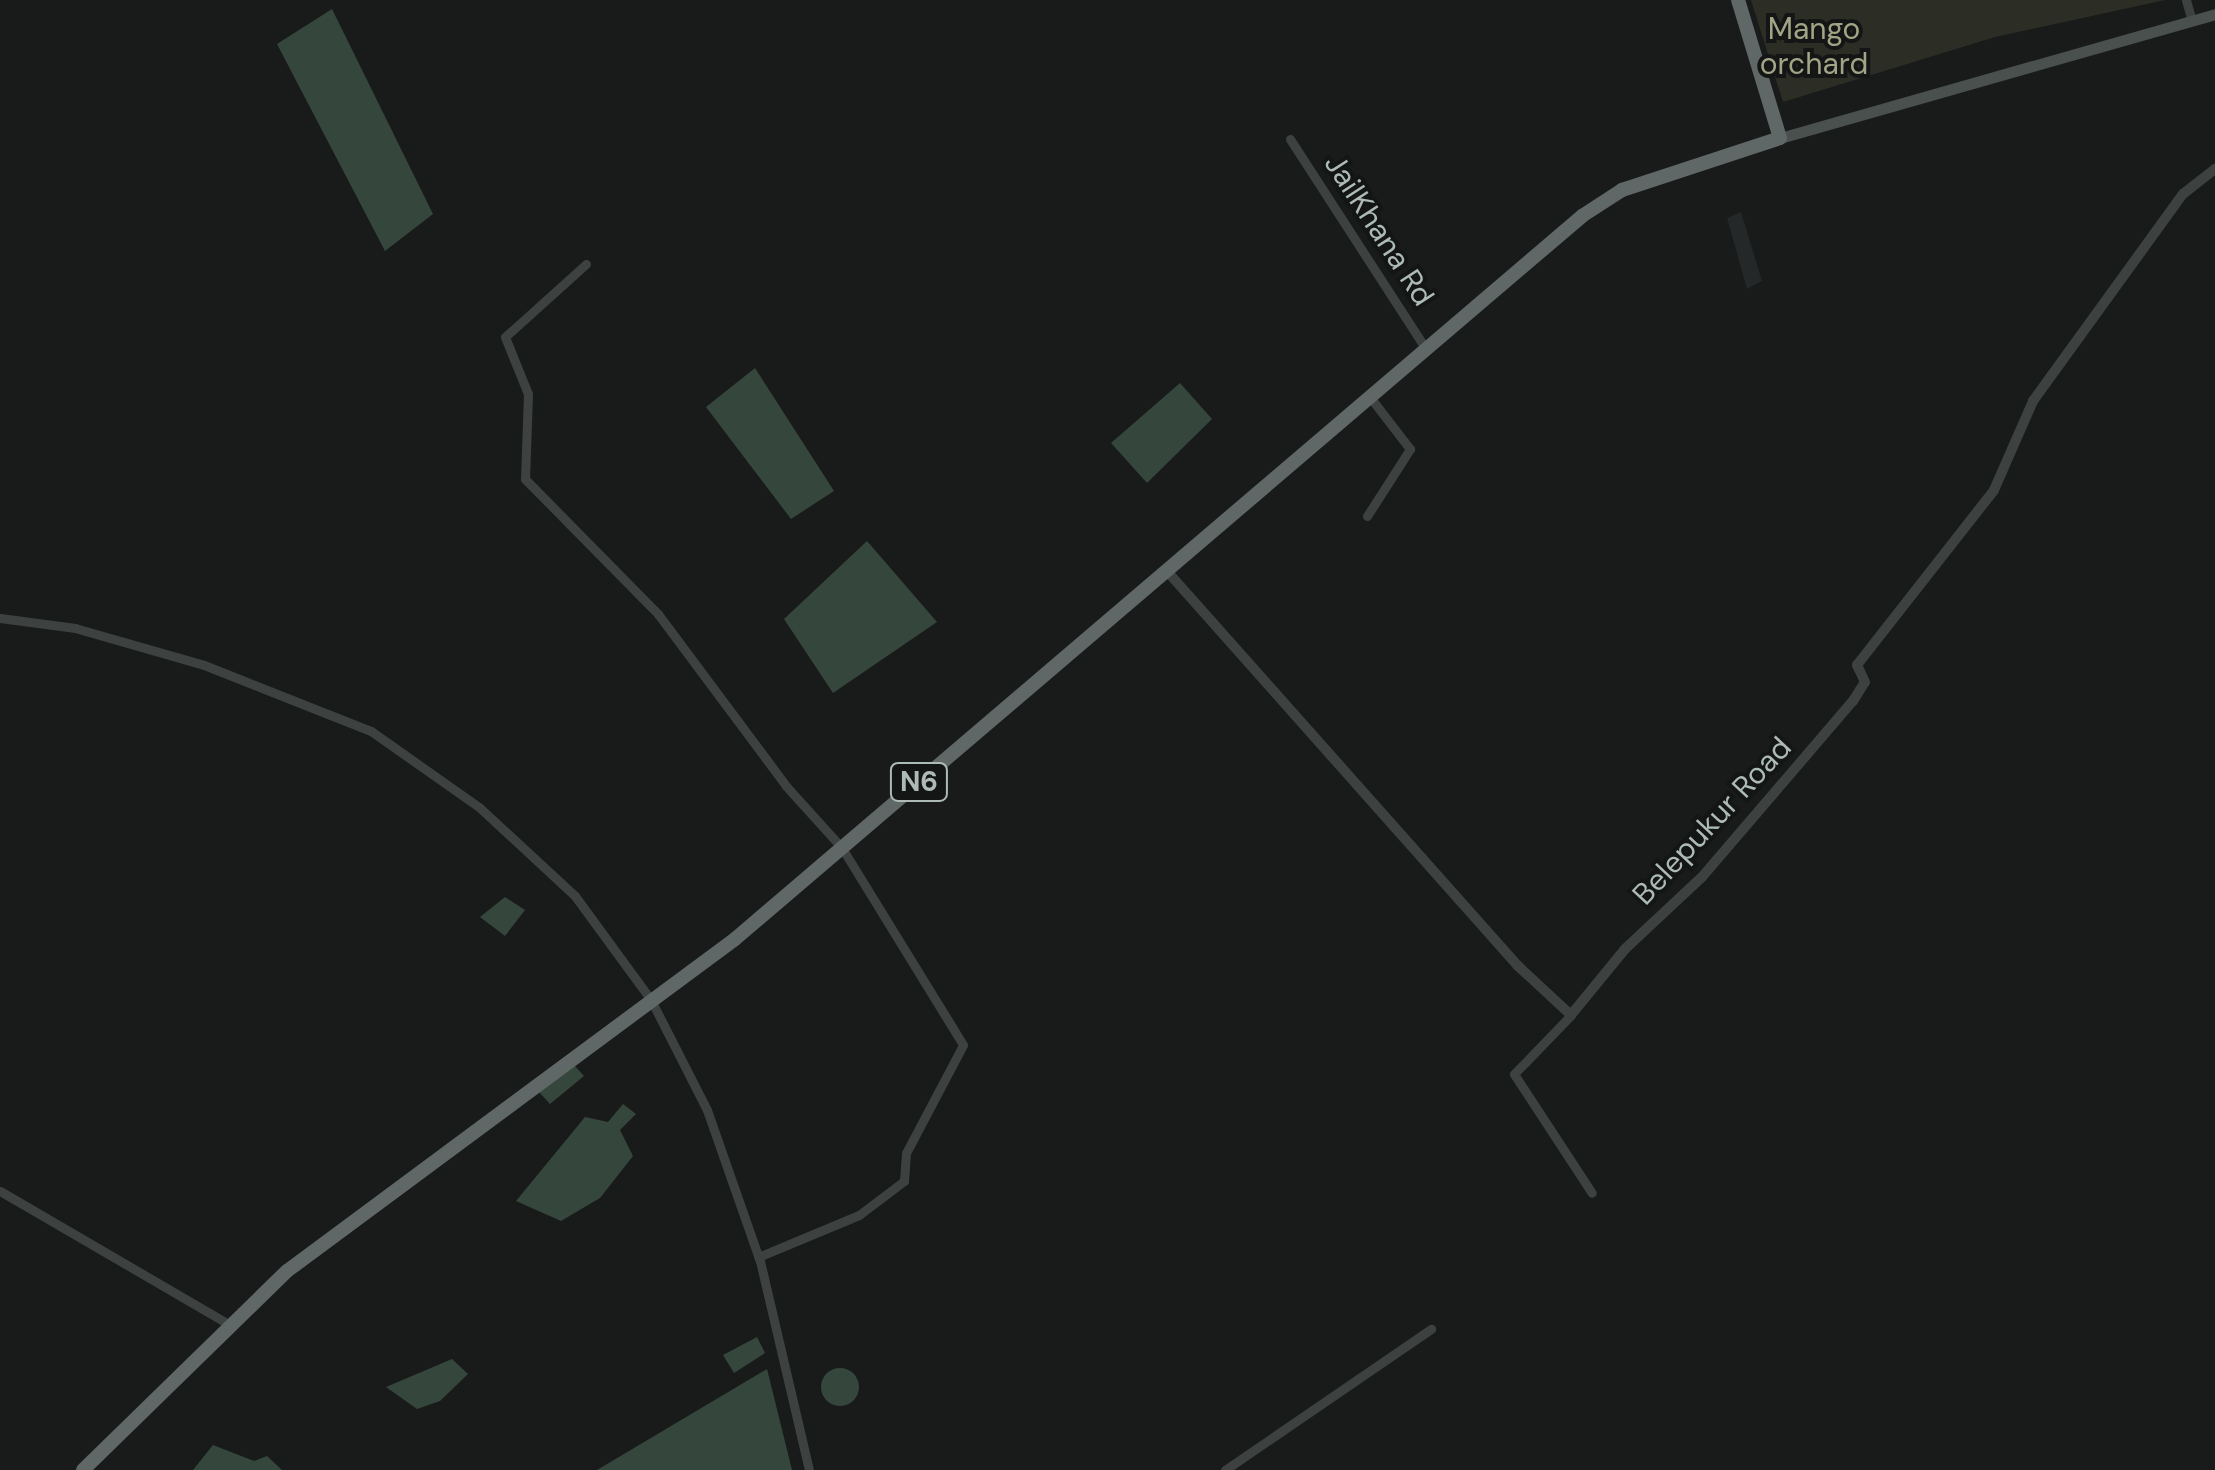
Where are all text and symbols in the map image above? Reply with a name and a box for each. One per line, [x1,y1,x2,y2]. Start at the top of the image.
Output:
park label: Mango orchard [1760,11,1868,82]
street label: JailKhana Rd [1317,147,1441,313]
street label: Belepukur Road [1625,730,1799,912]
road number: N6 [889,759,949,805]

